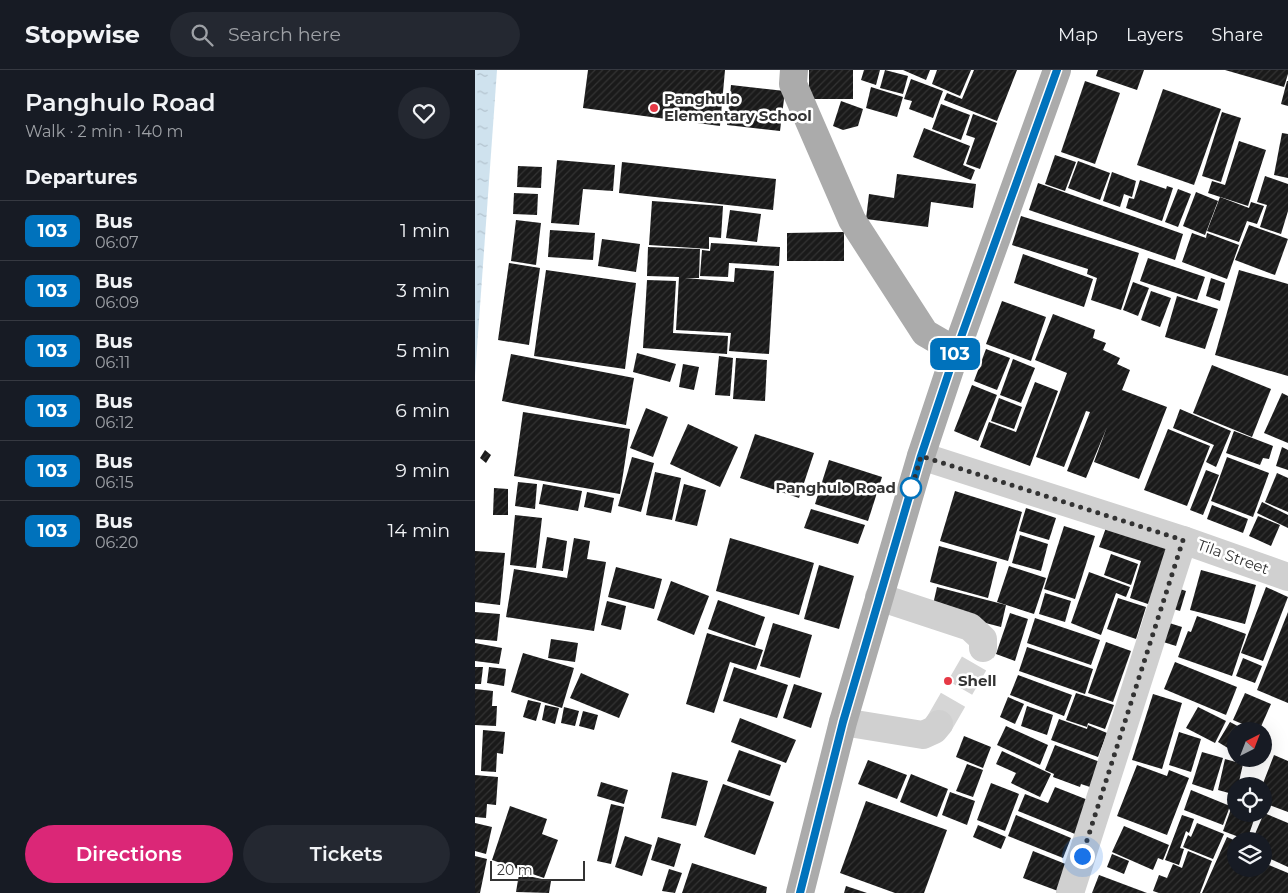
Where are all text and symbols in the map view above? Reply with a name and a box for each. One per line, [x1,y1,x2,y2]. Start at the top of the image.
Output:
search box [170,12,520,57]
text: Stopwise [25,20,140,49]
icon: search [188,21,216,49]
text: Search here [228,23,341,46]
text: Map [1058,24,1098,46]
text: Layers [1126,24,1183,46]
text: Share [1211,24,1263,46]
button: heart [398,87,450,139]
text: Panghulo Road [25,88,216,117]
place label: Panghulo Elementary School [664,89,812,125]
marker: Panghulo Elementary School [648,102,660,114]
text: Walk · 2 min · 140 m [25,122,184,141]
text: Departures [25,166,137,189]
text: Bus [95,210,133,233]
text: 1 min [400,219,450,242]
text: 103 [38,220,67,242]
text: 06:07 [95,233,139,252]
text: Bus [95,270,133,293]
text: 3 min [396,279,450,302]
text: 103 [38,280,67,302]
text: 06:09 [95,293,139,312]
text: Bus [95,330,133,353]
line badge: 103 [926,338,984,370]
text: 5 min [396,339,450,362]
text: 103 [38,340,67,362]
text: 103 [940,343,970,365]
text: 06:11 [95,353,130,372]
text: Bus [95,390,133,413]
text: 6 min [395,399,450,422]
text: 103 [38,400,67,422]
text: 06:12 [95,413,134,432]
text: Bus [95,450,133,473]
text: 9 min [395,459,450,482]
text: 103 [38,460,67,482]
text: 06:15 [95,473,134,492]
marker: Panghulo Road [900,477,922,499]
place label: Panghulo Road [775,478,896,497]
text: Bus [95,510,133,533]
text: 14 min [387,519,450,542]
text: 103 [38,520,67,542]
text: 06:20 [95,533,138,552]
street label: Tila Street [1195,535,1272,578]
place label: Shell [958,671,997,690]
marker: Shell [942,675,954,687]
north arrow [1227,722,1273,768]
map controls [1227,722,1272,877]
button: locate [1227,777,1272,822]
button: Directions [25,825,233,883]
button: Tickets [243,825,450,883]
button: layers [1227,832,1272,877]
your location [1070,844,1095,869]
scale bar [490,858,585,881]
text: 20 m [497,861,533,879]

